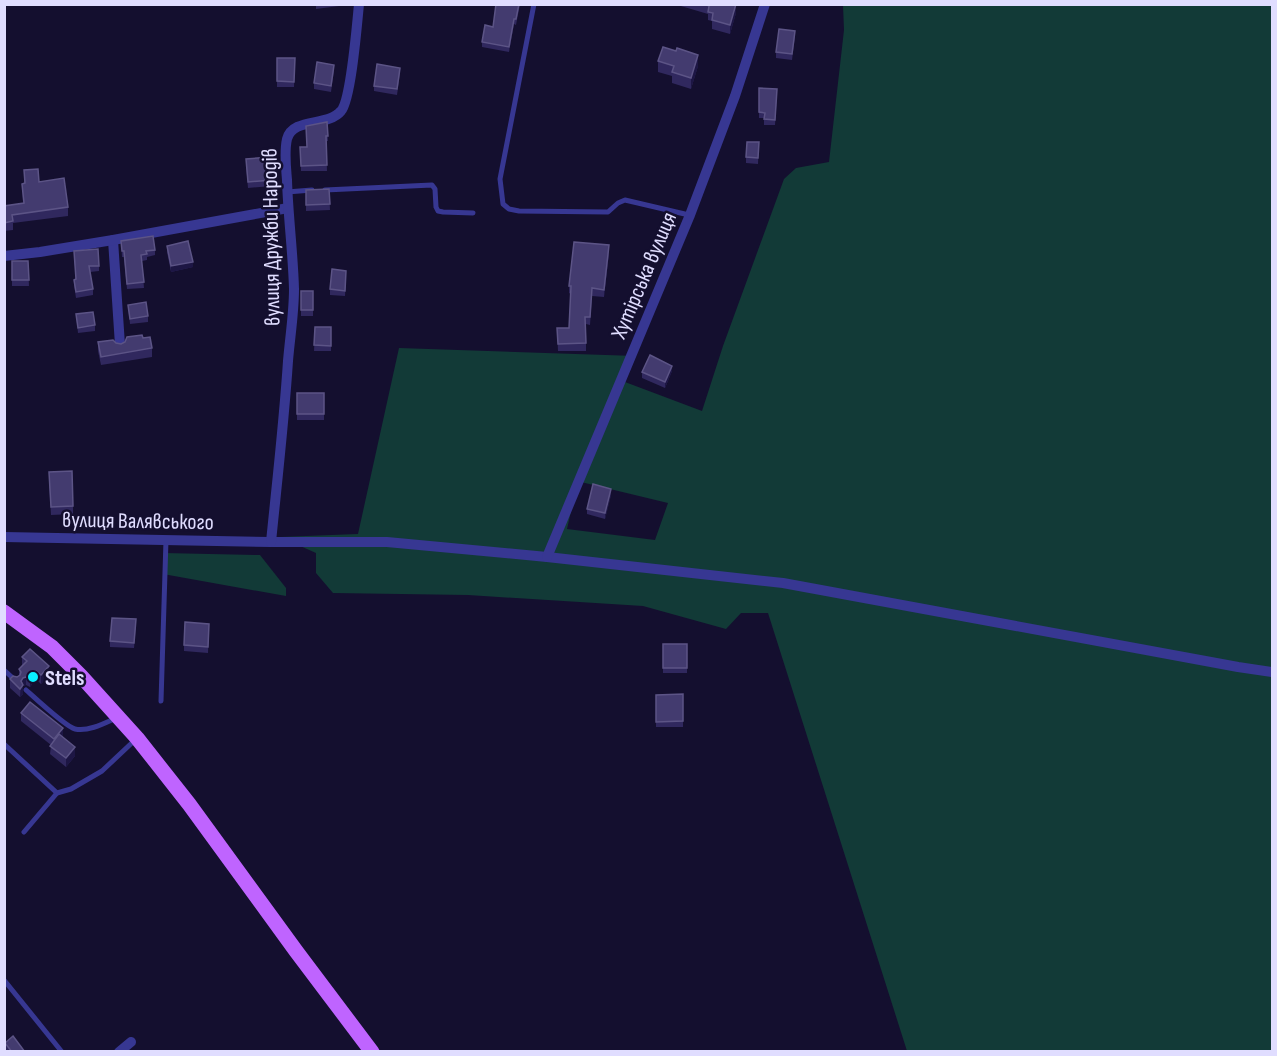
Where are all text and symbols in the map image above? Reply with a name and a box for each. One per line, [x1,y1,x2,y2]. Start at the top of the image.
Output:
street label: вулиця Дружби Народів [256,148,287,326]
street label: Хутірська вулиця [605,208,683,344]
street label: вулиця Валявського [62,507,214,536]
place label: Stels [45,665,84,692]
marker: Stels [26,670,40,684]

